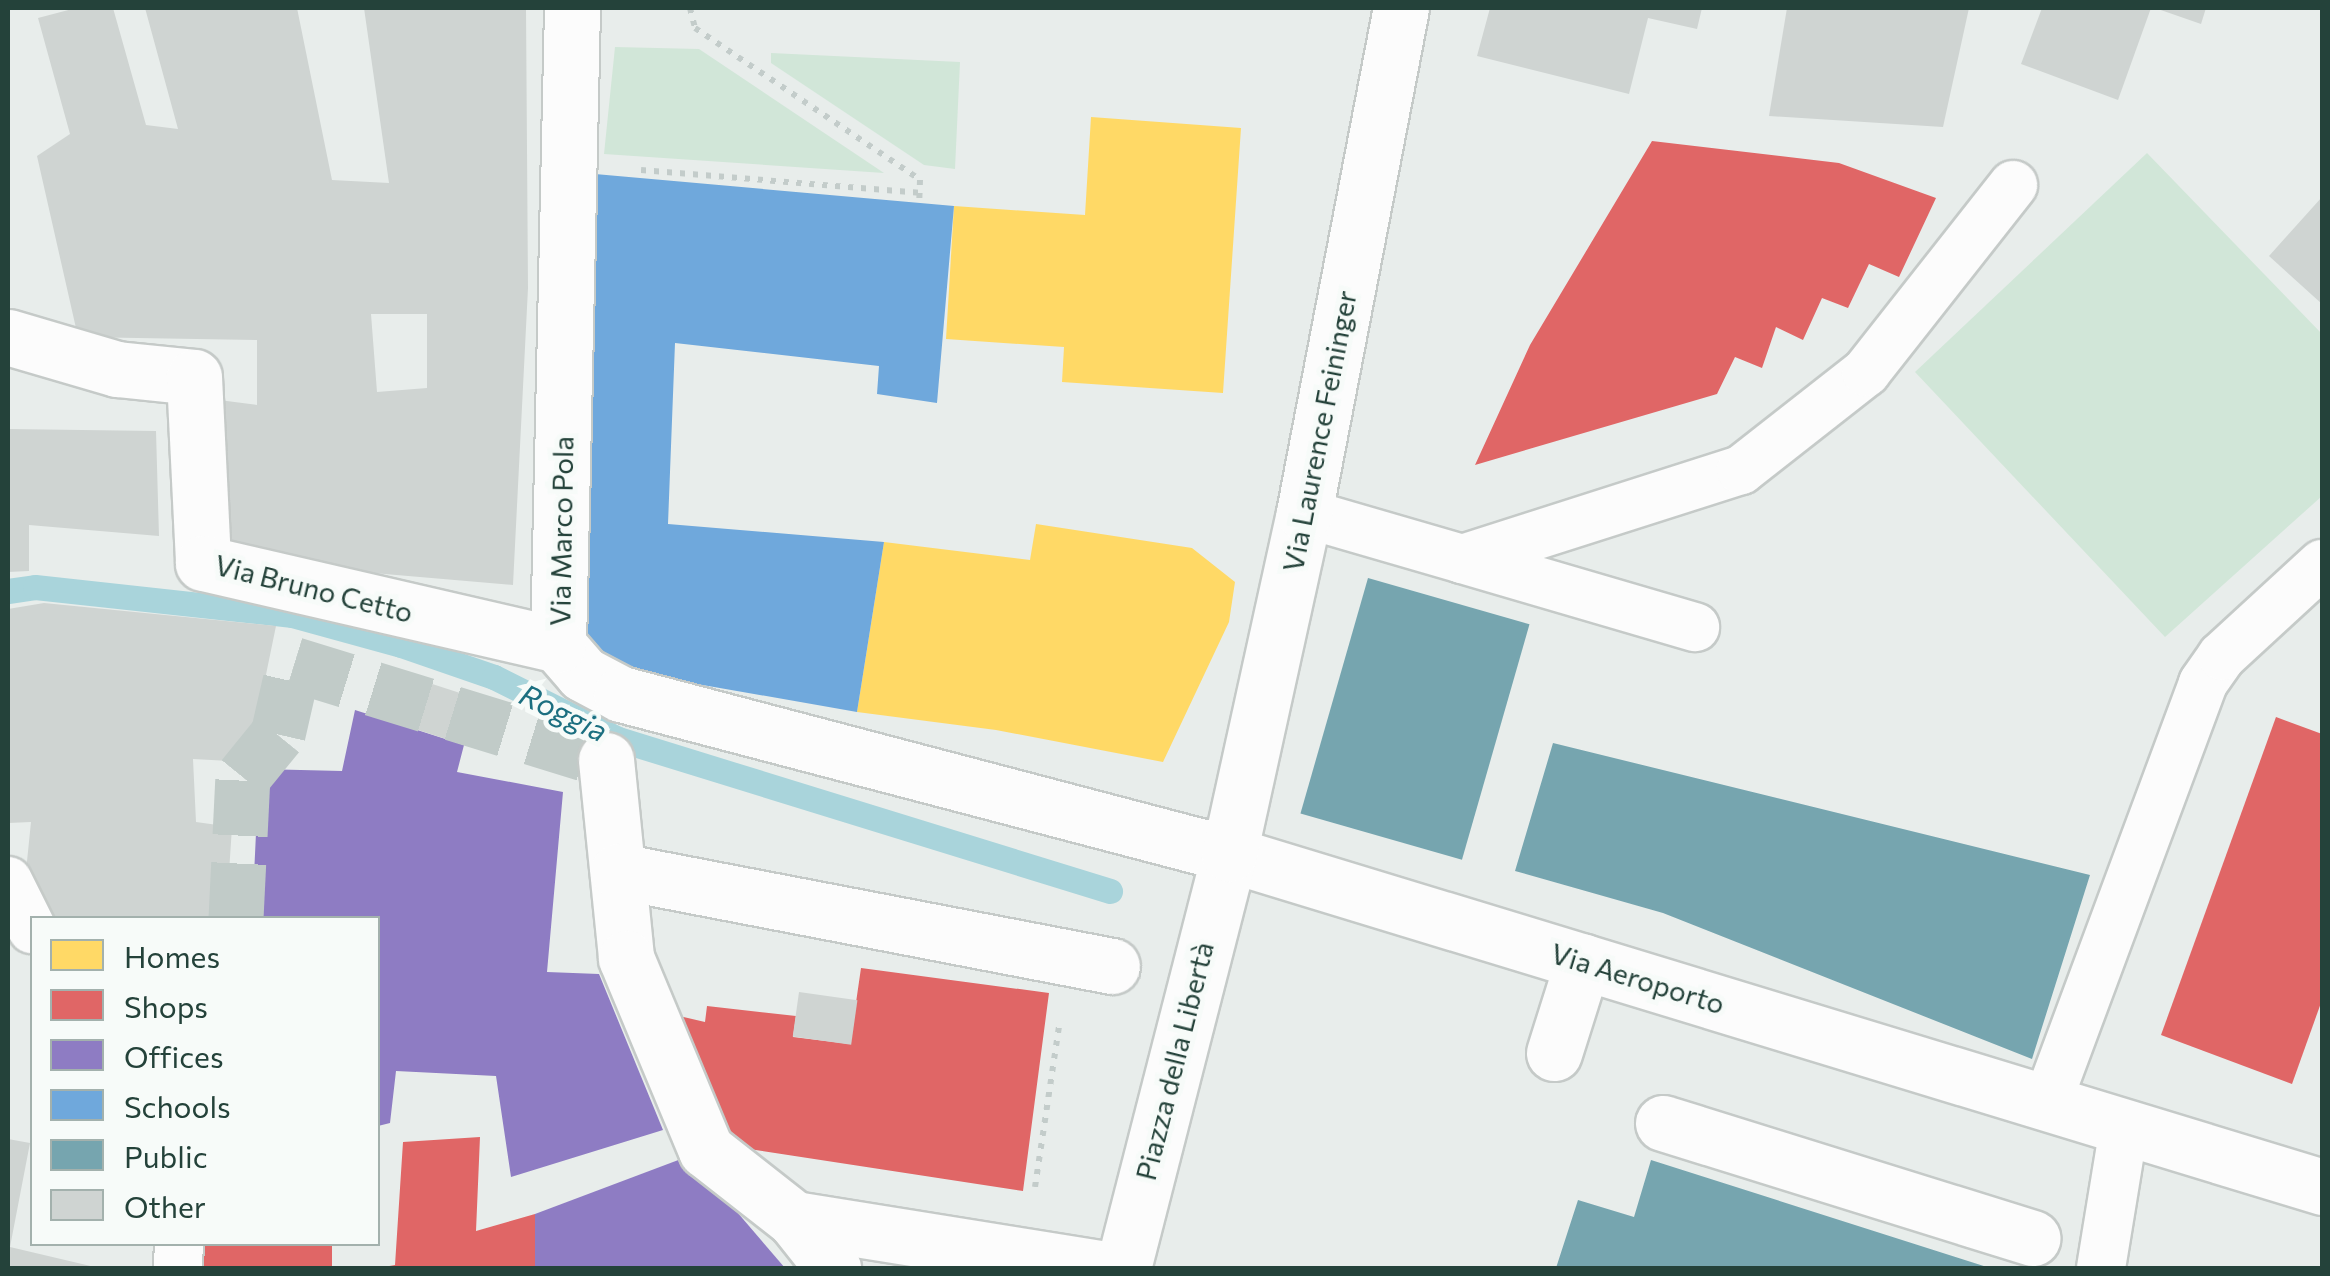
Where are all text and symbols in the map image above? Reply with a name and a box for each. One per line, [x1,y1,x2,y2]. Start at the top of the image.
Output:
street label: Via Laurence Feininger [1275,288,1363,574]
street label: Via Marco Pola [543,436,579,626]
street label: Via Bruno Cetto [212,547,416,629]
water label: Roggia [514,675,614,749]
legend [30,916,380,1246]
street label: Via Aeroporto [1547,936,1729,1020]
text: Homes [124,937,220,974]
street label: Piazza della Libertà [1128,938,1220,1184]
text: Shops [124,987,208,1024]
text: Offices [124,1037,224,1074]
text: Schools [124,1087,231,1124]
text: Public [124,1137,208,1174]
text: Other [124,1187,206,1224]

